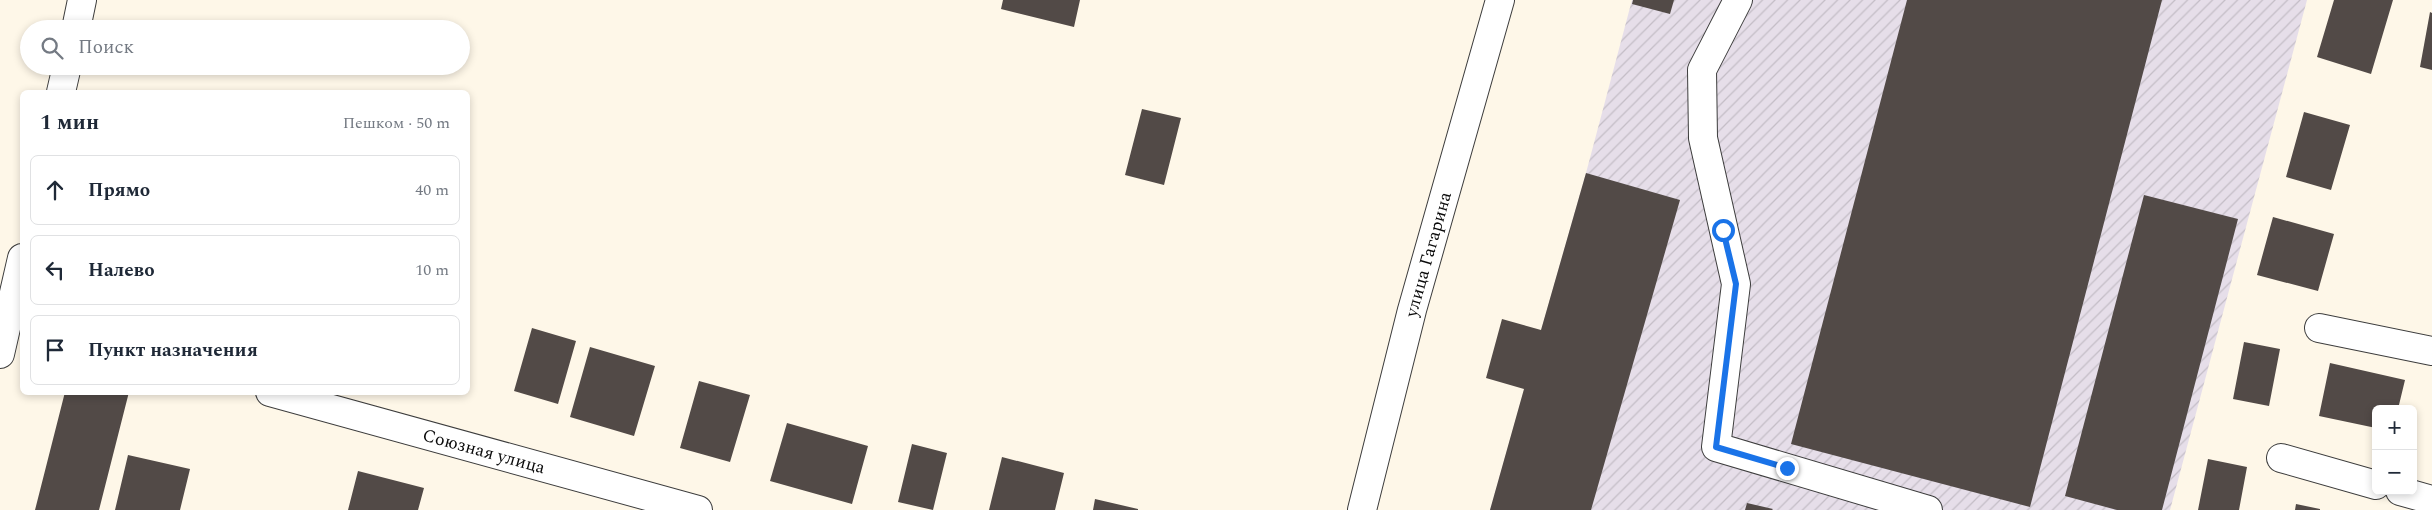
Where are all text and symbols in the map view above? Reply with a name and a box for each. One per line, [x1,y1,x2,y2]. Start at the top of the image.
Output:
search box [20,20,470,75]
text: Поиск [78,33,134,62]
icon: search [38,34,66,62]
text: 1 мин [40,107,99,139]
text: Пешком · 50 m [343,111,450,135]
icon: ahead [41,176,69,204]
text: Прямо [88,176,150,205]
text: 40 m [415,178,449,202]
street label: улица Гагарина [1397,188,1458,321]
route start [1712,219,1735,242]
icon: left [41,256,69,284]
text: Налево [88,256,155,285]
text: 10 m [415,258,449,282]
icon: arrive [41,336,69,364]
text: Пункт назначения [88,336,258,365]
map controls [2372,405,2417,495]
button: + [2372,405,2417,450]
street label: Союзная улица [419,421,549,481]
button: − [2372,450,2417,495]
route end [1776,457,1799,480]

